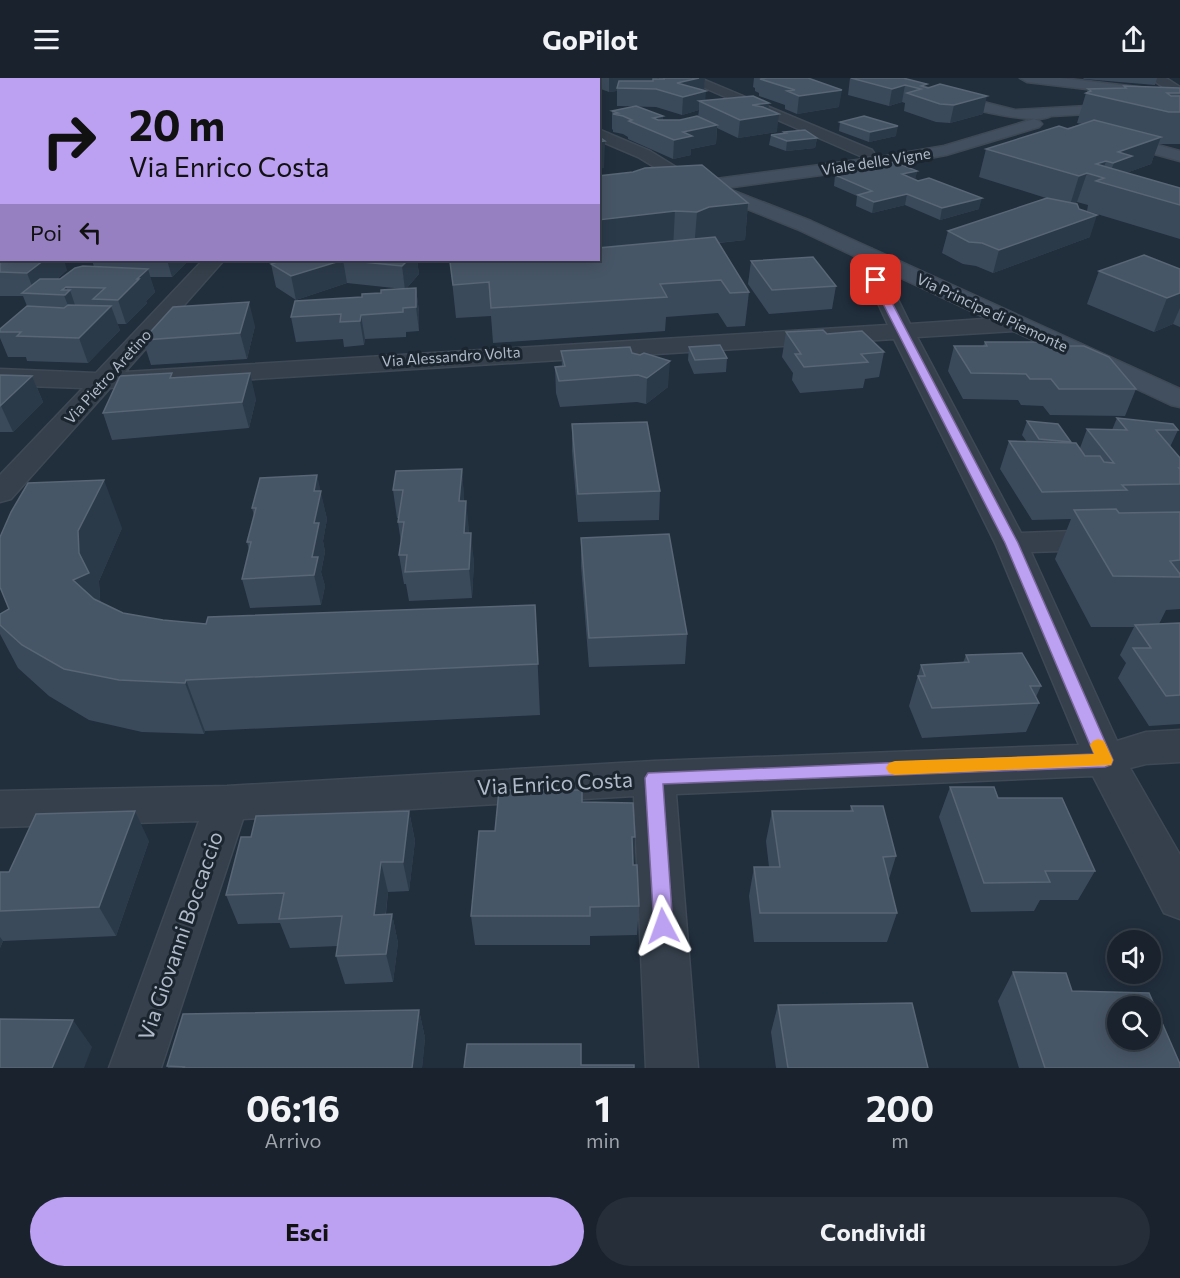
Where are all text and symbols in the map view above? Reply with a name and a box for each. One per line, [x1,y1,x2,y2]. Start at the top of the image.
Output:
icon: menu [30,23,63,56]
text: GoPilot [542,23,638,56]
icon: share [1117,23,1150,56]
text: 20 m [129,98,225,150]
icon: right [30,102,108,180]
street label: Viale delle Vigne [820,143,932,179]
text: Via Enrico Costa [129,150,329,183]
icon: left [74,216,107,249]
text: Poi [30,219,62,246]
pin [850,254,901,305]
icon: arrive [859,263,892,296]
street label: Via Principe di Piemonte [914,269,1071,355]
street label: Via Pietro Aretino [60,325,154,427]
street label: Via Alessandro Volta [381,342,521,370]
street label: Via Enrico Costa [476,766,633,799]
street label: Via Giovanni Boccaccio [132,828,227,1043]
position arrow [631,894,695,958]
map controls [1107,930,1161,1050]
button: sound [1107,930,1161,984]
button: search [1107,996,1161,1050]
text: 06:16 [246,1085,340,1129]
text: 1 [595,1085,611,1129]
text: 200 [866,1085,934,1129]
text: Arrivo [265,1128,321,1152]
text: min [586,1128,620,1152]
text: m [891,1128,909,1152]
button: Esci [30,1197,584,1266]
button: Condividi [596,1197,1150,1266]

